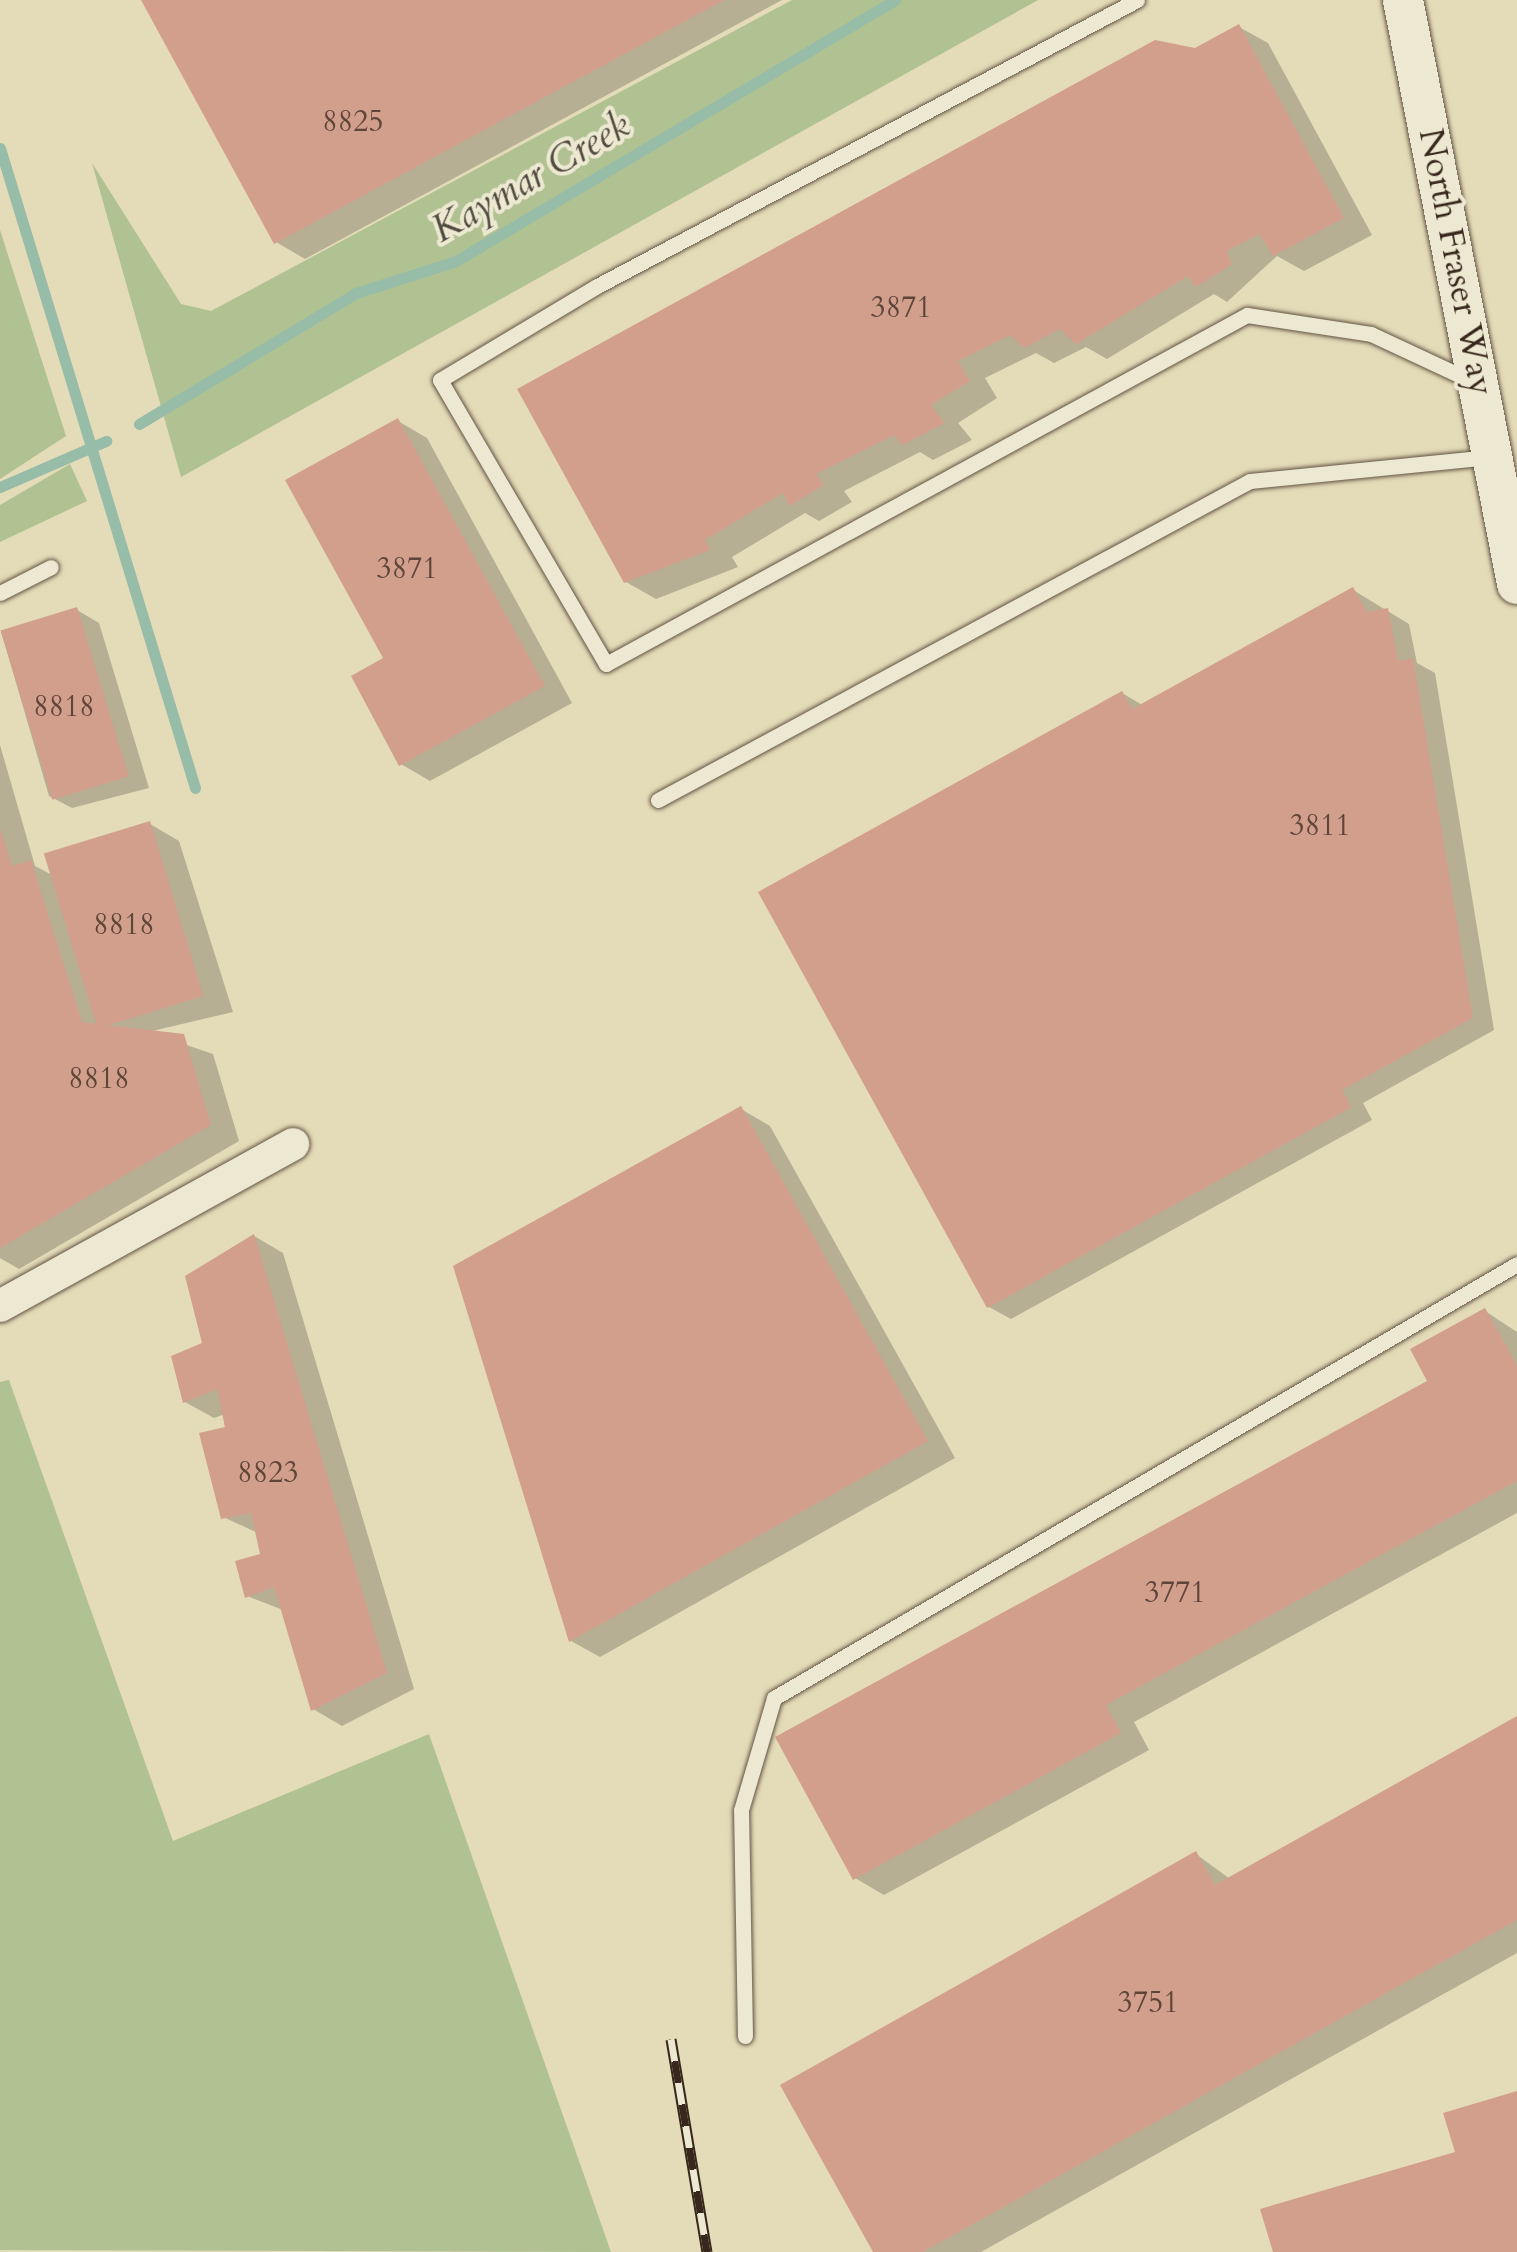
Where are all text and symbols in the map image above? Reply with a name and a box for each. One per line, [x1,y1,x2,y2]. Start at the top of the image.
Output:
water label: Kaymar Creek [424,103,638,253]
house number: 8825 [322,104,384,140]
street label: North Fraser Way [1410,125,1502,399]
house number: 3871 [870,290,932,326]
house number: 3871 [376,551,438,587]
house number: 8818 [33,689,95,725]
house number: 3811 [1289,808,1351,844]
house number: 8818 [93,907,155,943]
house number: 8818 [68,1061,130,1097]
house number: 8823 [237,1455,299,1491]
house number: 3771 [1144,1575,1206,1611]
house number: 3751 [1117,1985,1179,2021]

